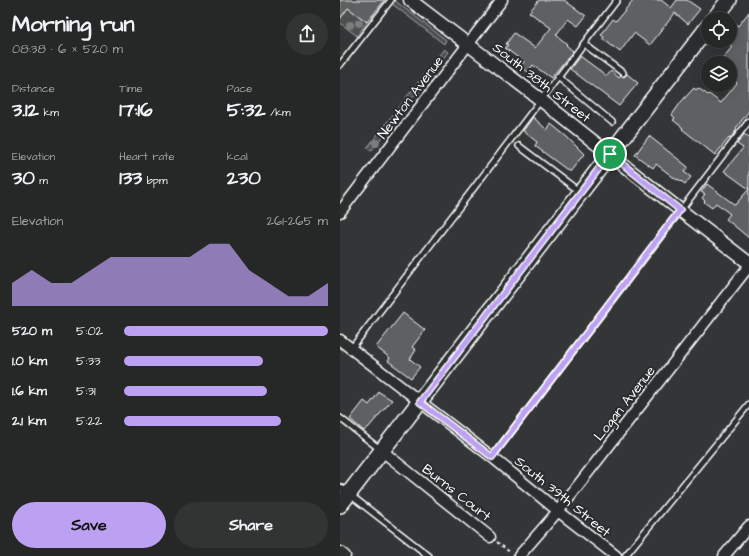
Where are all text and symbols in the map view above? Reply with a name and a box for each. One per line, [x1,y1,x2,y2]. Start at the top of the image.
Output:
text: Morning run [12,9,135,40]
map controls [701,12,737,92]
button: locate [701,12,737,48]
button: share [286,13,328,55]
street label: South 38th Street [488,38,595,128]
text: 08:38 · 6 × 520 m [12,40,123,58]
street label: Newton Avenue [373,52,449,143]
button: layers [701,56,737,92]
text: Distance [12,81,55,96]
text: Time [119,81,142,96]
text: Pace [227,81,252,96]
text: 3.12 [12,96,39,124]
text: 17:16 [119,96,153,124]
text: 5:32 [227,96,266,124]
text: km [39,105,59,120]
text: /km [266,105,291,120]
pin [593,137,627,171]
icon: arrive [599,143,621,165]
text: Elevation [12,149,55,164]
text: Heart rate [119,149,175,164]
text: kcal [227,149,248,164]
text: 30 [12,164,35,192]
text: 133 [119,164,142,192]
text: 230 [227,164,261,192]
text: m [35,173,48,188]
text: bpm [142,173,168,188]
text: Elevation [12,212,63,230]
text: 261–265 m [267,212,328,230]
text: 520 m [12,322,52,340]
text: 5:02 [76,322,103,340]
text: 1.0 km [12,352,47,370]
text: 5:33 [76,352,101,370]
street label: Logan Avenue [589,362,661,445]
text: 1.6 km [12,382,47,400]
text: 5:31 [76,382,96,400]
text: 2.1 km [12,412,46,430]
text: 5:22 [76,412,102,430]
street label: South 39th Street [510,452,615,542]
street label: Burns Court [418,459,495,526]
button: Save [12,502,166,548]
button: Share [174,502,328,548]

